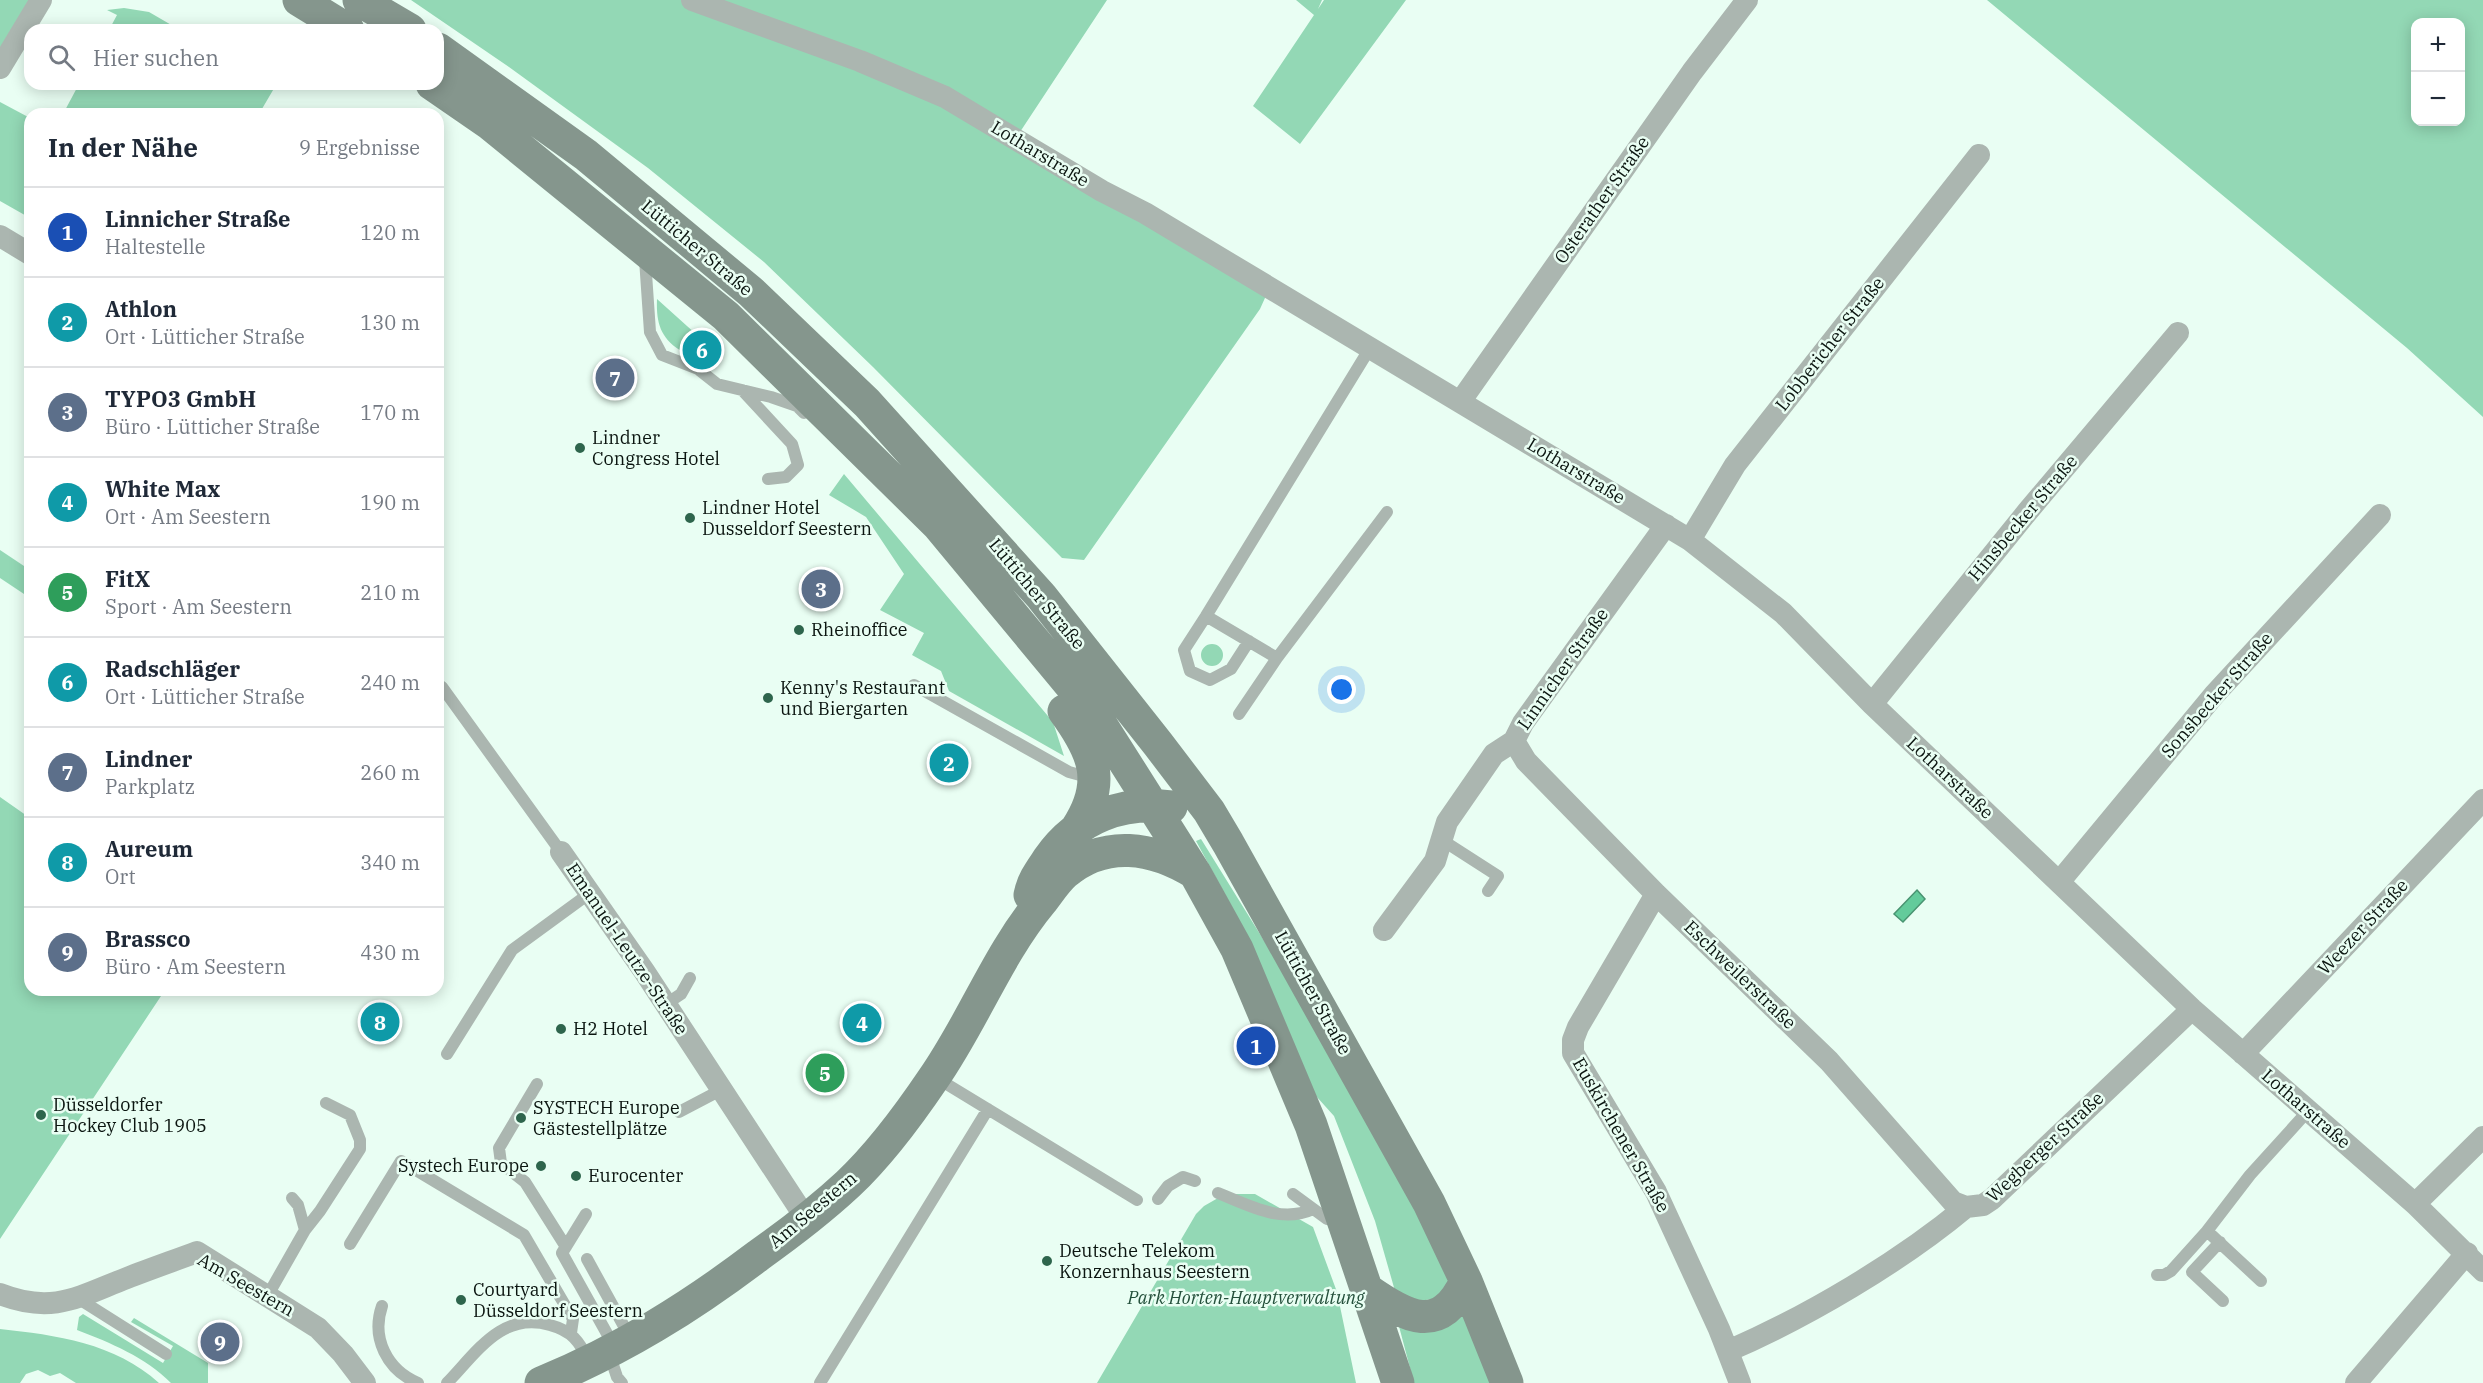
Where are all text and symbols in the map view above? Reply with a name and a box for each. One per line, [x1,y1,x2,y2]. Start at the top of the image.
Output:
map controls [2411,18,2465,126]
button: + [2411,18,2465,72]
search box [24,24,444,90]
icon: search [45,41,78,74]
text: Hier suchen [93,43,219,72]
button: − [2411,72,2465,126]
street label: Lotharstraße [987,115,1093,192]
text: In der Nähe [48,130,198,164]
street label: Osterather Straße [1549,131,1654,268]
text: 9 Ergebnisse [299,134,420,161]
street label: Lütticher Straße [637,194,758,301]
text: Linnicher Straße [105,204,291,233]
text: 1 [62,219,74,246]
text: 120 m [360,219,420,246]
text: Haltestelle [105,233,206,260]
street label: Lobbericher Straße [1770,272,1889,415]
text: Athlon [105,294,177,323]
text: 2 [62,309,74,336]
text: 130 m [360,309,420,336]
text: Ort · Lütticher Straße [105,323,305,350]
pin: 6 [682,328,722,372]
pin: 7 [596,356,634,400]
text: TYPO3 GmbH [105,384,256,413]
text: 3 [62,399,74,426]
text: 170 m [360,399,420,426]
text: Büro · Lütticher Straße [105,413,320,440]
place label: Lindner Congress Hotel [592,426,720,470]
street label: Lotharstraße [1523,432,1629,509]
marker: Lindner Congress Hotel [573,441,587,455]
street label: Hinsbecker Straße [1963,450,2082,586]
text: White Max [105,474,220,503]
text: 4 [62,489,74,516]
text: 190 m [360,489,420,516]
place label: Lindner Hotel Dusseldorf Seestern [702,496,872,540]
text: Ort · Am Seestern [105,503,271,530]
marker: Lindner Hotel Dusseldorf Seestern [683,511,697,525]
street label: Lütticher Straße [984,533,1091,654]
text: FitX [105,564,150,593]
pin: 3 [802,566,840,612]
text: 5 [62,579,74,606]
text: 210 m [360,579,420,606]
text: Sport · Am Seestern [105,593,292,620]
street label: Linnicher Straße [1512,603,1613,734]
place label: Rheinoffice [811,618,908,641]
marker: Rheinoffice [792,623,806,637]
street label: Sonsbecker Straße [2156,627,2277,762]
text: Radschläger [105,654,240,683]
text: 6 [62,669,74,696]
text: 240 m [360,669,420,696]
your location [1327,675,1356,704]
place label: Kenny's Restaurant und Biergarten [780,676,945,720]
text: Ort · Lütticher Straße [105,683,305,710]
marker: Kenny's Restaurant und Biergarten [761,691,775,705]
street label: Lotharstraße [1902,732,1998,824]
pin: 2 [930,740,968,786]
text: Lindner [105,744,192,773]
text: 7 [62,759,74,786]
text: 260 m [360,759,420,786]
text: Parkplatz [105,773,195,800]
text: Aureum [105,834,193,863]
text: 8 [62,849,74,876]
text: 340 m [360,849,420,876]
street label: Emanuel-Leutze-Straße [561,858,694,1039]
text: Ort [105,863,135,890]
street label: Weezer Straße [2312,874,2413,979]
street label: Eschweilerstraße [1680,915,1801,1034]
text: Brassco [105,924,191,953]
street label: Lütticher Straße [1270,927,1357,1059]
text: 9 [62,939,74,966]
text: 430 m [360,939,420,966]
text: Büro · Am Seestern [105,953,286,980]
pin: 8 [360,1000,400,1044]
pin: 4 [842,1000,882,1046]
place label: H2 Hotel [573,1017,648,1040]
marker: H2 Hotel [554,1022,568,1036]
pin: 1 [1236,1024,1276,1068]
pin: 5 [806,1050,844,1096]
street label: Euskirchener Straße [1568,1053,1675,1216]
street label: Lotharstraße [2257,1064,2355,1153]
street label: Wegberger Straße [1981,1086,2108,1207]
place label: Düsseldorfer Hockey Club 1905 [53,1093,207,1137]
place label: SYSTECH Europe Gästestellplätze [533,1096,680,1140]
marker: Düsseldorfer Hockey Club 1905 [34,1108,48,1122]
marker: SYSTECH Europe Gästestellplätze [514,1111,528,1125]
place label: Systech Europe [398,1154,529,1177]
marker: Systech Europe [534,1159,548,1173]
place label: Eurocenter [588,1164,683,1187]
street label: Am Seestern [764,1166,861,1253]
marker: Eurocenter [569,1169,583,1183]
place label: Deutsche Telekom Konzernhaus Seestern [1059,1239,1250,1283]
street label: Am Seestern [194,1248,299,1321]
marker: Deutsche Telekom Konzernhaus Seestern [1040,1254,1054,1268]
place label: Courtyard Düsseldorf Seestern [473,1278,643,1322]
park label: Park Horten-Hauptverwaltung [1126,1286,1365,1309]
marker: Courtyard Düsseldorf Seestern [454,1293,468,1307]
pin: 9 [200,1320,240,1364]

